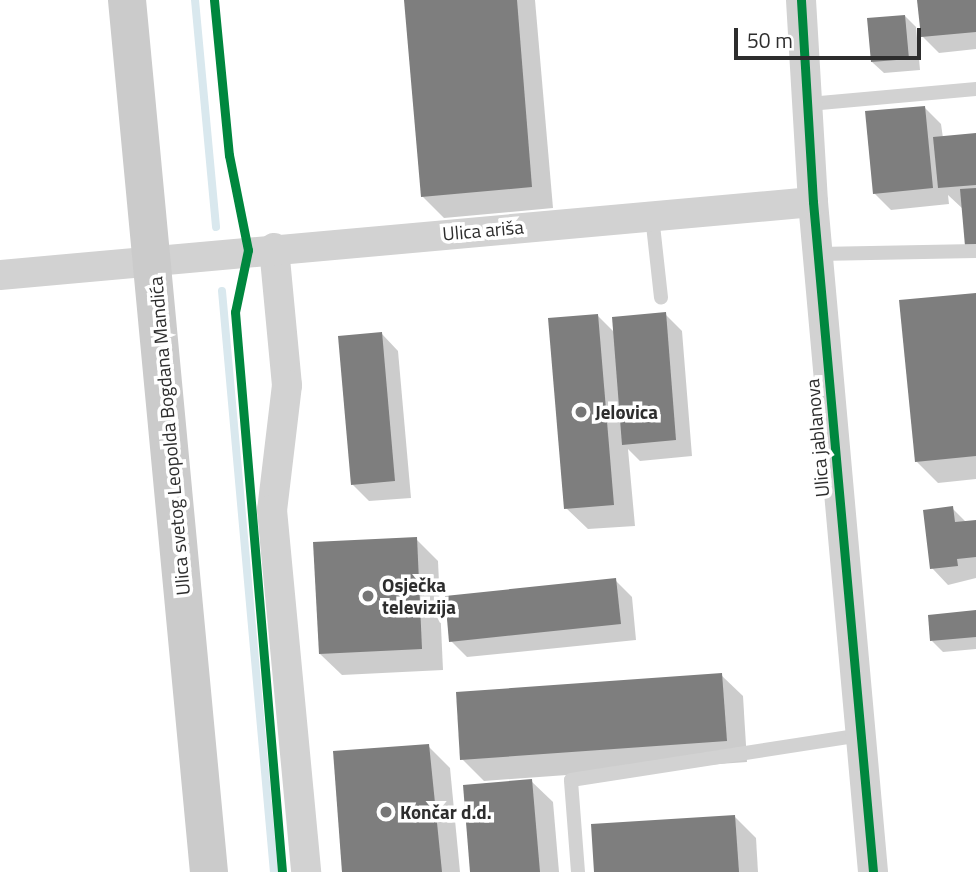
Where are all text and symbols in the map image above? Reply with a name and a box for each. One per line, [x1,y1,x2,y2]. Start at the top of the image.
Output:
scale bar [738,14,925,58]
text: 50 m [747,24,793,56]
street label: Ulica ariša [441,215,525,245]
street label: Ulica svetog Leopolda Bogdana Mandića [144,276,194,596]
street label: Ulica jablanova [800,378,834,498]
place label: Jelovica [595,401,658,423]
marker: Jelovica [573,404,589,420]
place label: Osječka televizija [382,574,456,618]
marker: Osječka televizija [360,588,376,604]
place label: Končar d.d. [400,801,492,823]
marker: Končar d.d. [378,804,394,820]

